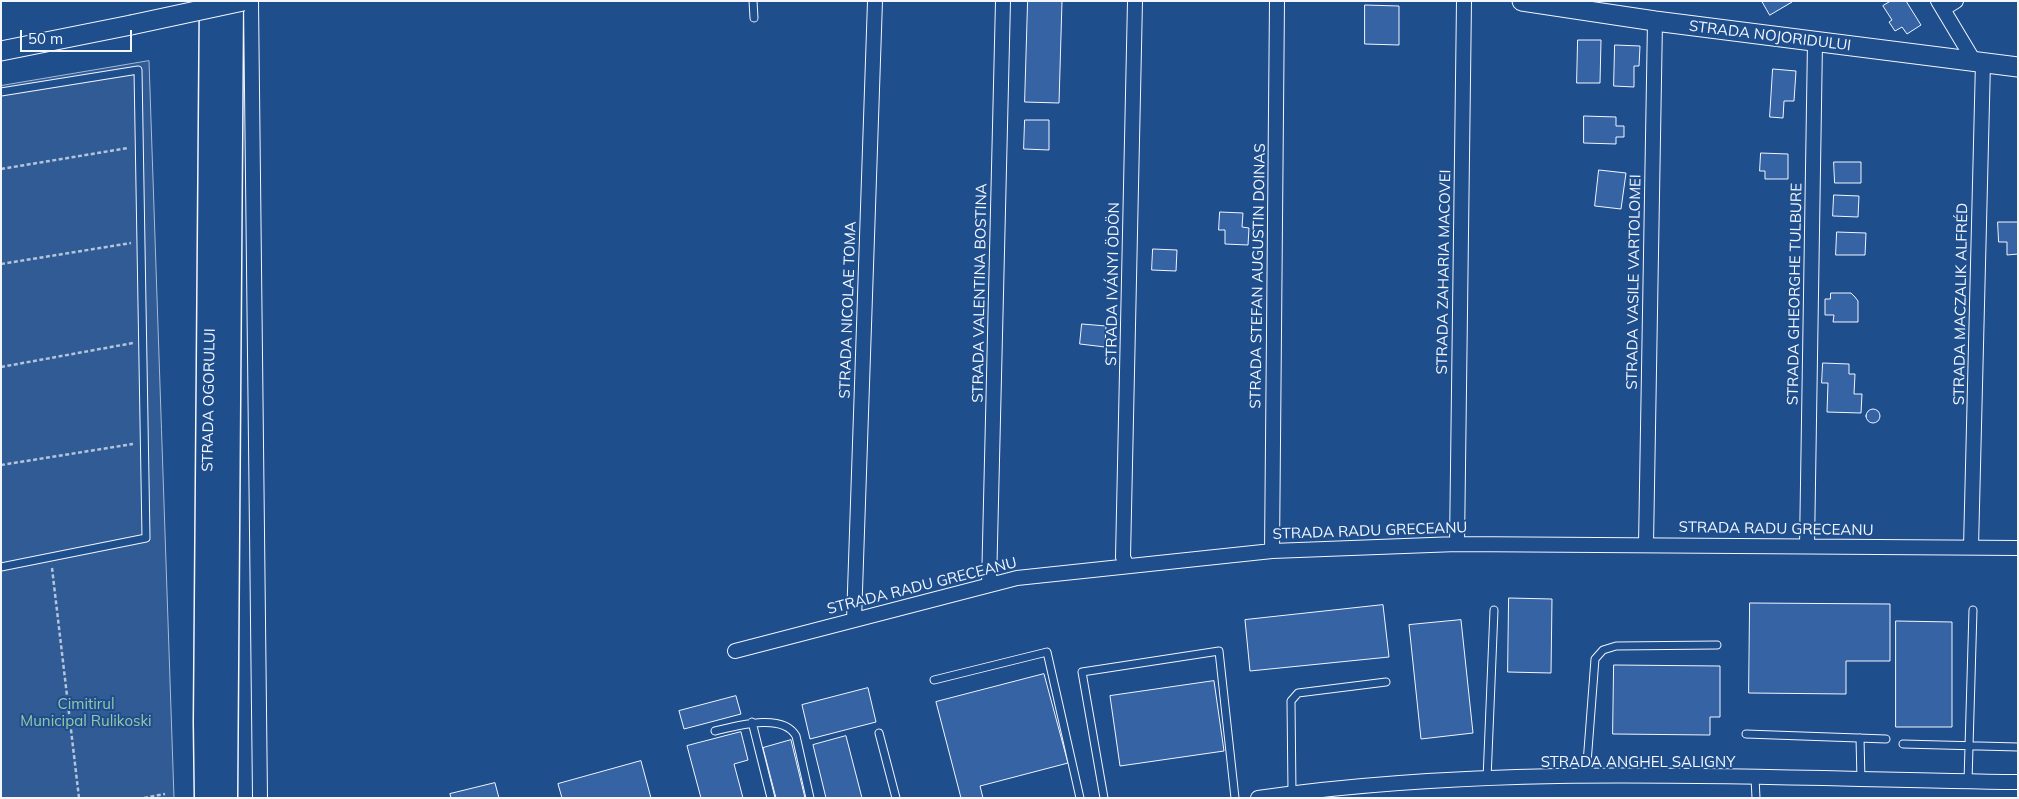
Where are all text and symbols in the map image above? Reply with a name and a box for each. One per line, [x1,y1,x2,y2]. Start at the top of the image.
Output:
street label: STRADA NOJORIDULUI [1688,17,1852,55]
scale bar [22,20,135,52]
text: 50 m [28,29,63,48]
street label: STRADA STEFAN AUGUSTIN DOINAS [1247,143,1269,409]
street label: STRADA ZAHARIA MACOVEI [1433,169,1455,375]
street label: STRADA VASILE VARTOLOMEI [1623,174,1645,390]
street label: STRADA VALENTINA BOSTINA [969,183,991,403]
street label: STRADA GHEORGHE TULBURE [1784,183,1806,405]
street label: STRADA IVÁNYI ÖDÖN [1103,202,1123,366]
street label: STRADA MACZALIK ALFRÉD [1950,203,1972,405]
street label: STRADA NICOLAE TOMA [836,221,860,399]
street label: STRADA OGORULUI [199,328,219,472]
street label: STRADA RADU GRECEANU [1678,518,1874,540]
street label: STRADA RADU GRECEANU [1272,519,1468,543]
street label: STRADA RADU GRECEANU [825,554,1019,618]
park label: Cimitirul Municipal Rulikoski [20,695,152,730]
street label: STRADA ANGHEL SALIGNY [1541,753,1735,771]

